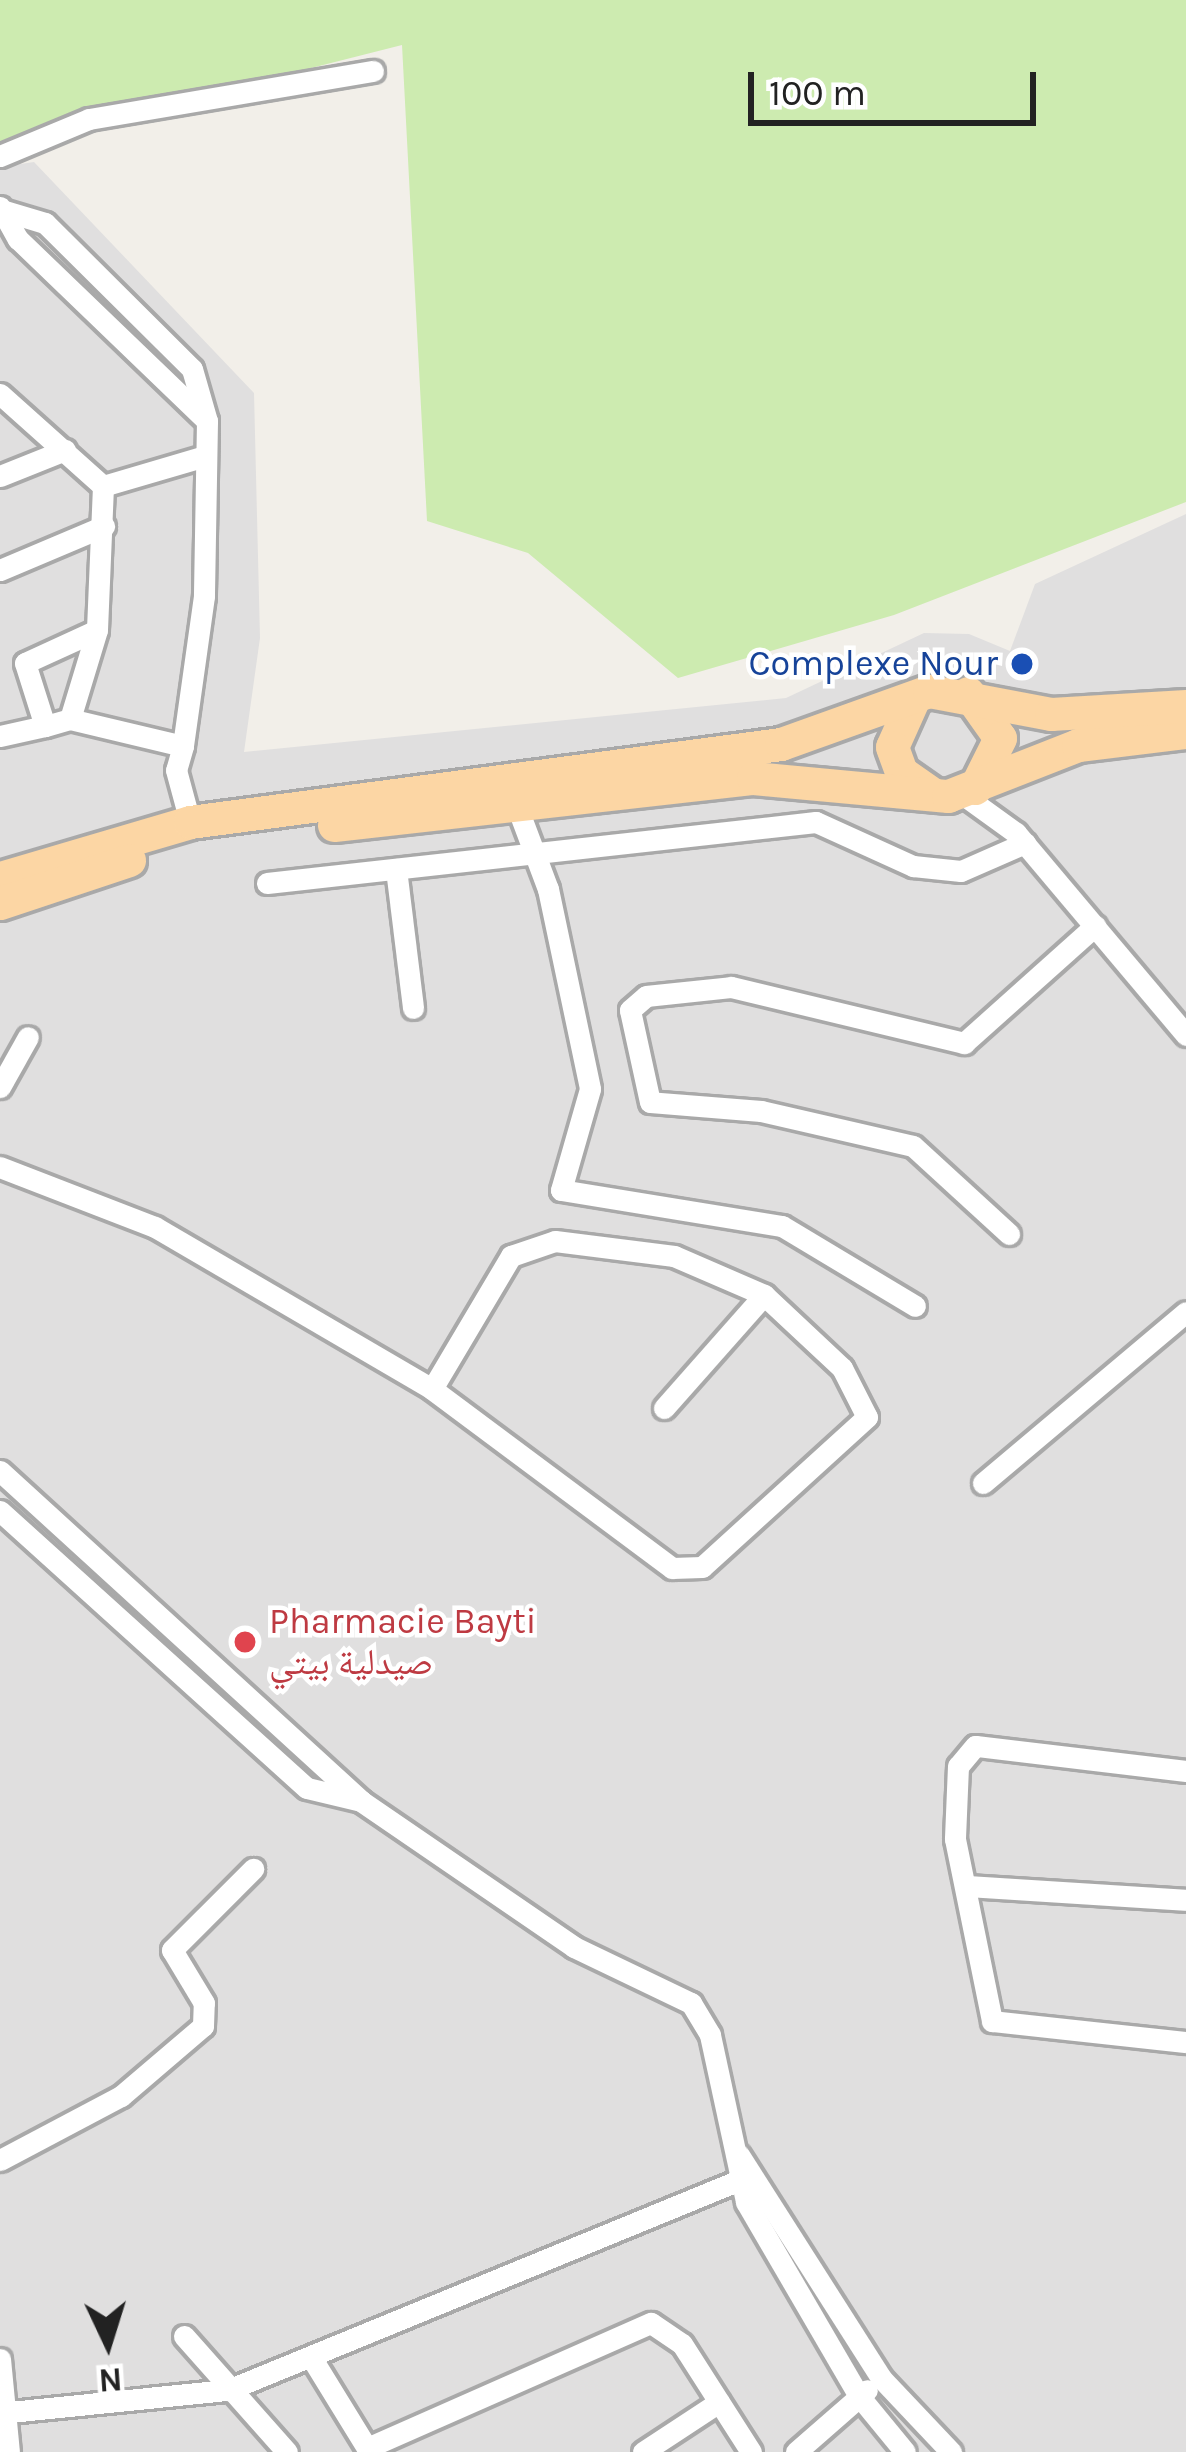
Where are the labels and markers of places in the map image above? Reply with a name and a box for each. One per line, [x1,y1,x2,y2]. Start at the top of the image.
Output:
place label: Complexe Nour [748,642,998,686]
marker: Complexe Nour [1009,651,1035,677]
place label: Pharmacie Bayti صيدلية بيتي [269,1599,537,1684]
marker: Pharmacie Bayti صيدلية بيتي [232,1629,258,1655]

